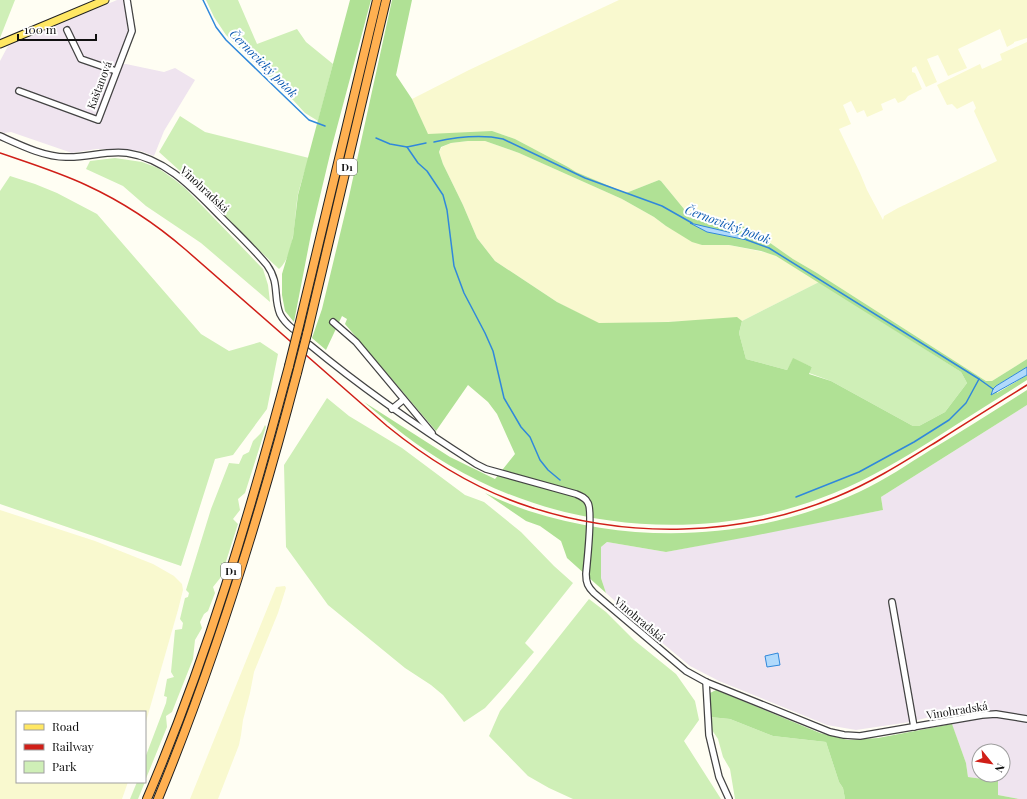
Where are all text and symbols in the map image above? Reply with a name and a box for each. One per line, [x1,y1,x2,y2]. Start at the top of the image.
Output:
scale bar [18,16,96,42]
text: 100 m [24,21,57,37]
water label: Černovický potok [227,26,301,100]
street label: Kaštanová [83,58,115,111]
road number: D1 [337,159,357,175]
street label: Vinohradská [177,162,233,216]
water label: Černovický potok [683,201,773,247]
road number: D1 [221,563,241,579]
street label: Vinohradská [611,593,669,645]
street label: Vinohradská [924,698,989,722]
legend [16,711,146,783]
text: Road [52,718,79,734]
text: Railway [52,738,94,754]
north arrow [971,743,1011,783]
text: Park [52,758,77,774]
text: N [992,761,1009,775]

